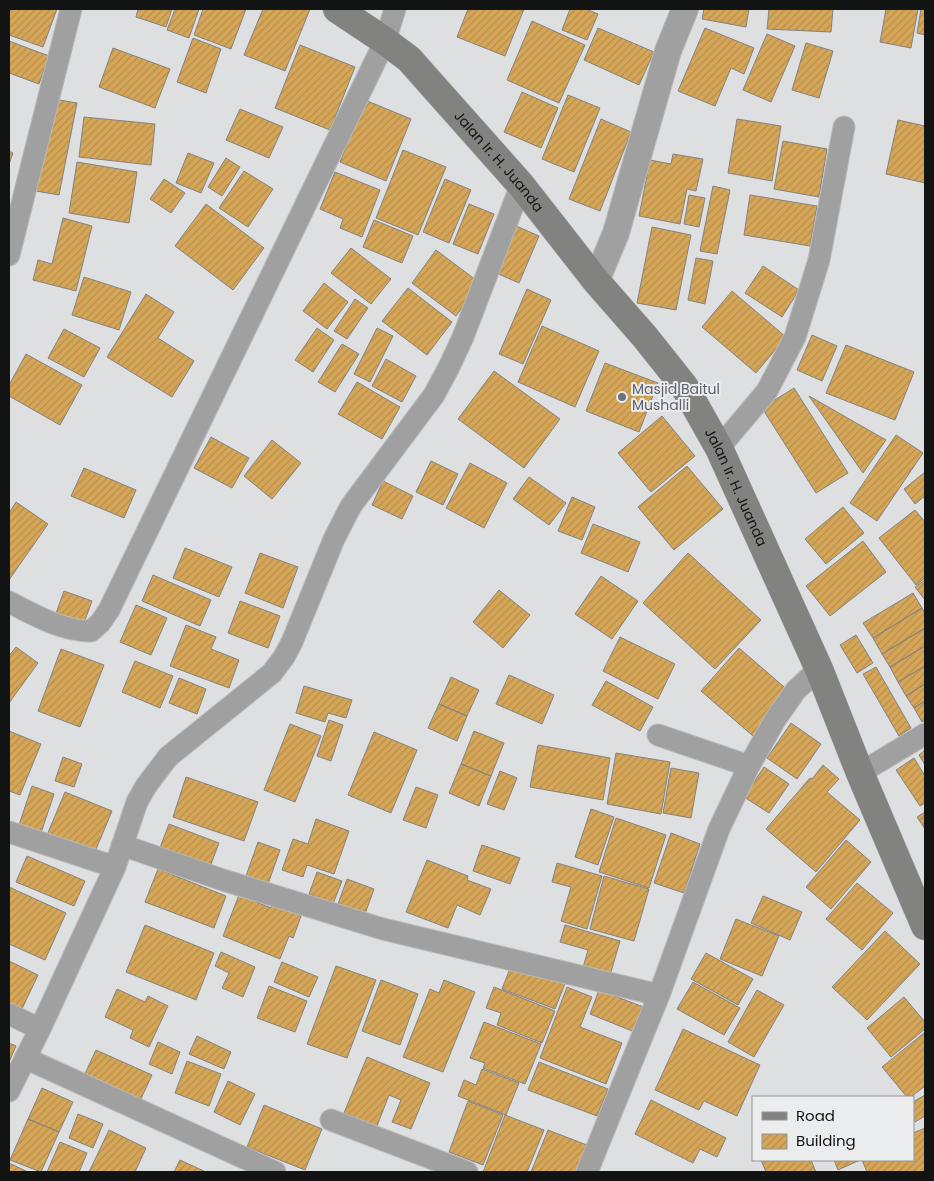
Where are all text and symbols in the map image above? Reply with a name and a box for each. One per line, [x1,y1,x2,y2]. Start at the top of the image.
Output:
street label: Jalan Ir. H. Juanda [450,106,548,216]
place label: Masjid Baitul Mushalli [632,379,720,415]
marker: Masjid Baitul Mushalli [616,391,628,403]
street label: Jalan Ir. H. Juanda [700,424,772,549]
legend [752,1096,914,1161]
text: Road [796,1105,835,1126]
text: Building [796,1130,856,1151]

